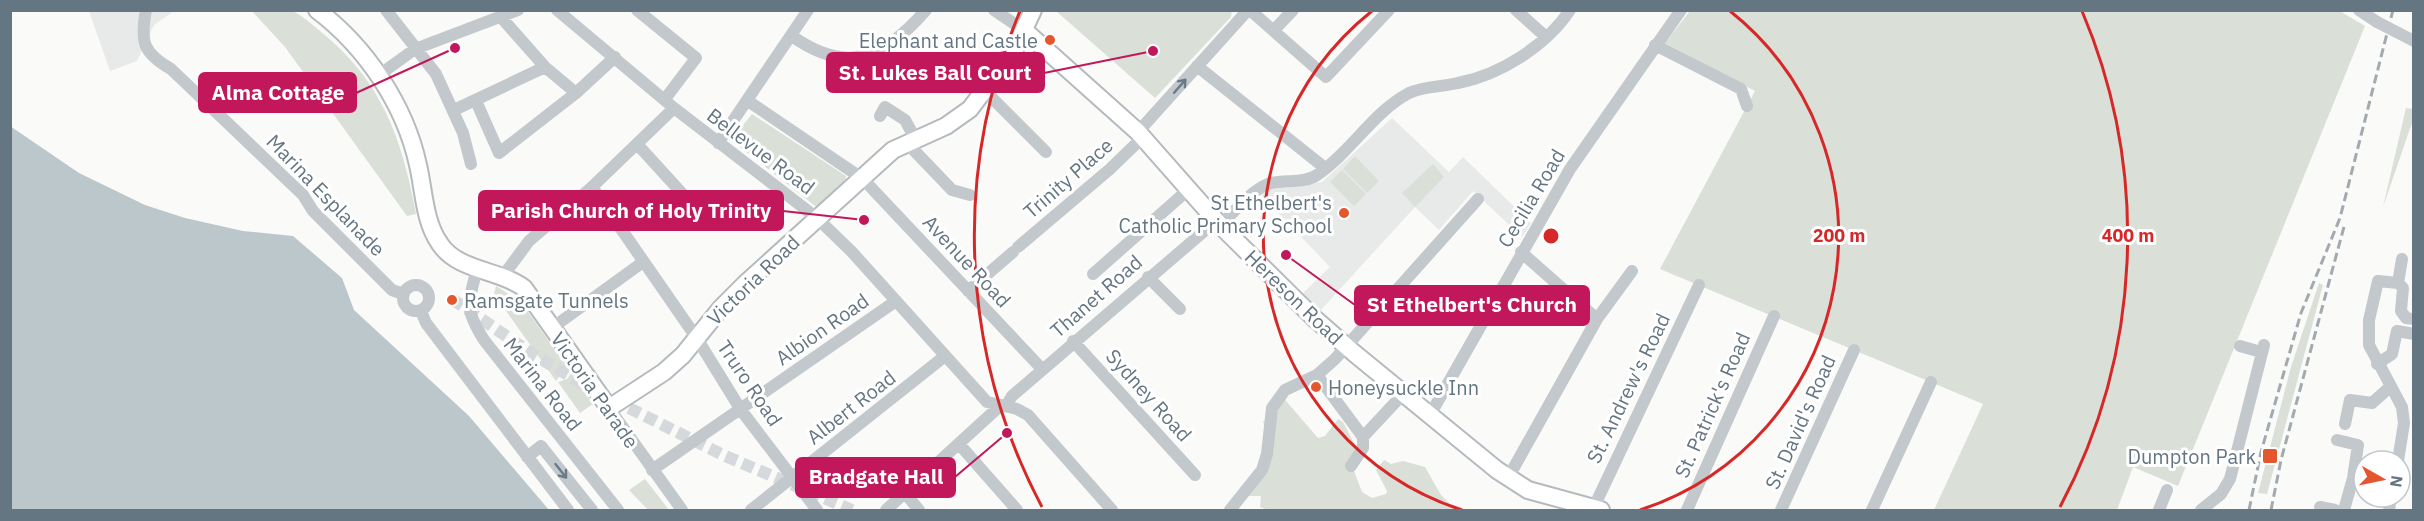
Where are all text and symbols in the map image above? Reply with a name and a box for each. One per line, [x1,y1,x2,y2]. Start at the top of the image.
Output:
place label: Elephant and Castle [859,27,1038,54]
marker: Elephant and Castle [1043,33,1057,47]
callout: St. Lukes Ball Court [827,53,1044,92]
text: St. Lukes Ball Court [838,58,1032,86]
callout: Alma Cottage [199,73,356,112]
text: Alma Cottage [211,78,345,106]
one-way arrow [1173,79,1187,94]
street label: Bellevue Road [702,102,820,200]
street label: Marina Esplanade [261,128,391,262]
street label: Trinity Place [1018,132,1118,224]
street label: Cecilia Road [1491,144,1571,252]
place label: St Ethelbert's Catholic Primary School [1119,189,1332,239]
callout: Parish Church of Holy Trinity [479,191,783,230]
text: Parish Church of Holy Trinity [491,196,772,224]
marker: St Ethelbert's Catholic Primary School [1337,206,1351,220]
street label: Avenue Road [917,209,1017,313]
text: 200 m [1813,224,1865,247]
text: 400 m [2102,224,2154,247]
centre of rings [1541,226,1561,246]
street label: Victoria Road [701,229,805,331]
street label: Hereson Road [1239,243,1349,351]
street label: Thanet Road [1044,249,1148,343]
callout: St Ethelbert's Church [1355,286,1589,325]
place label: Ramsgate Tunnels [464,287,629,314]
street label: Albion Road [770,287,874,371]
text: St Ethelbert's Church [1367,290,1577,318]
marker: Ramsgate Tunnels [445,293,459,307]
street label: St. Andrew's Road [1580,308,1676,468]
street label: Victoria Parade [545,326,645,454]
street label: St. Patrick's Road [1668,328,1756,482]
street label: Marina Road [498,332,588,436]
street label: Truro Road [711,335,789,431]
street label: Sydney Road [1100,343,1198,447]
street label: St. David's Road [1758,351,1842,493]
street label: Albert Road [801,364,901,450]
place label: Honeysuckle Inn [1328,374,1479,401]
marker: Honeysuckle Inn [1309,380,1323,394]
place label: Dumpton Park [2128,443,2256,470]
marker: Dumpton Park [2261,447,2279,465]
north arrow [2352,449,2412,509]
callout: Bradgate Hall [796,458,955,497]
text: Bradgate Hall [809,462,943,490]
one-way arrow [555,463,568,479]
text: N [2386,474,2408,489]

